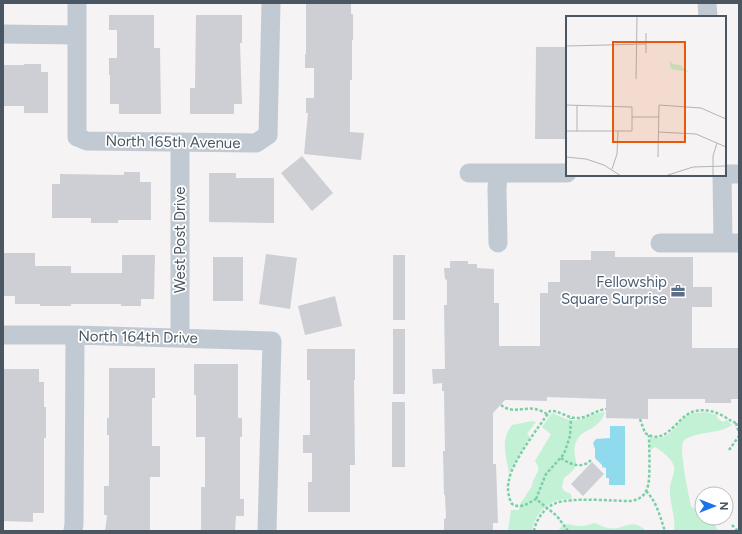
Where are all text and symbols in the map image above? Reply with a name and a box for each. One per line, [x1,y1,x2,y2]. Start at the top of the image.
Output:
inset map [566,16,726,176]
street label: North 165th Avenue [105,132,241,152]
street label: West Post Drive [171,187,189,293]
place label: Fellowship Square Surprise [561,273,667,308]
office icon: Fellowship Square Surprise [670,283,686,299]
street label: North 164th Drive [78,327,198,347]
north arrow [694,486,734,526]
text: N [717,502,730,510]

